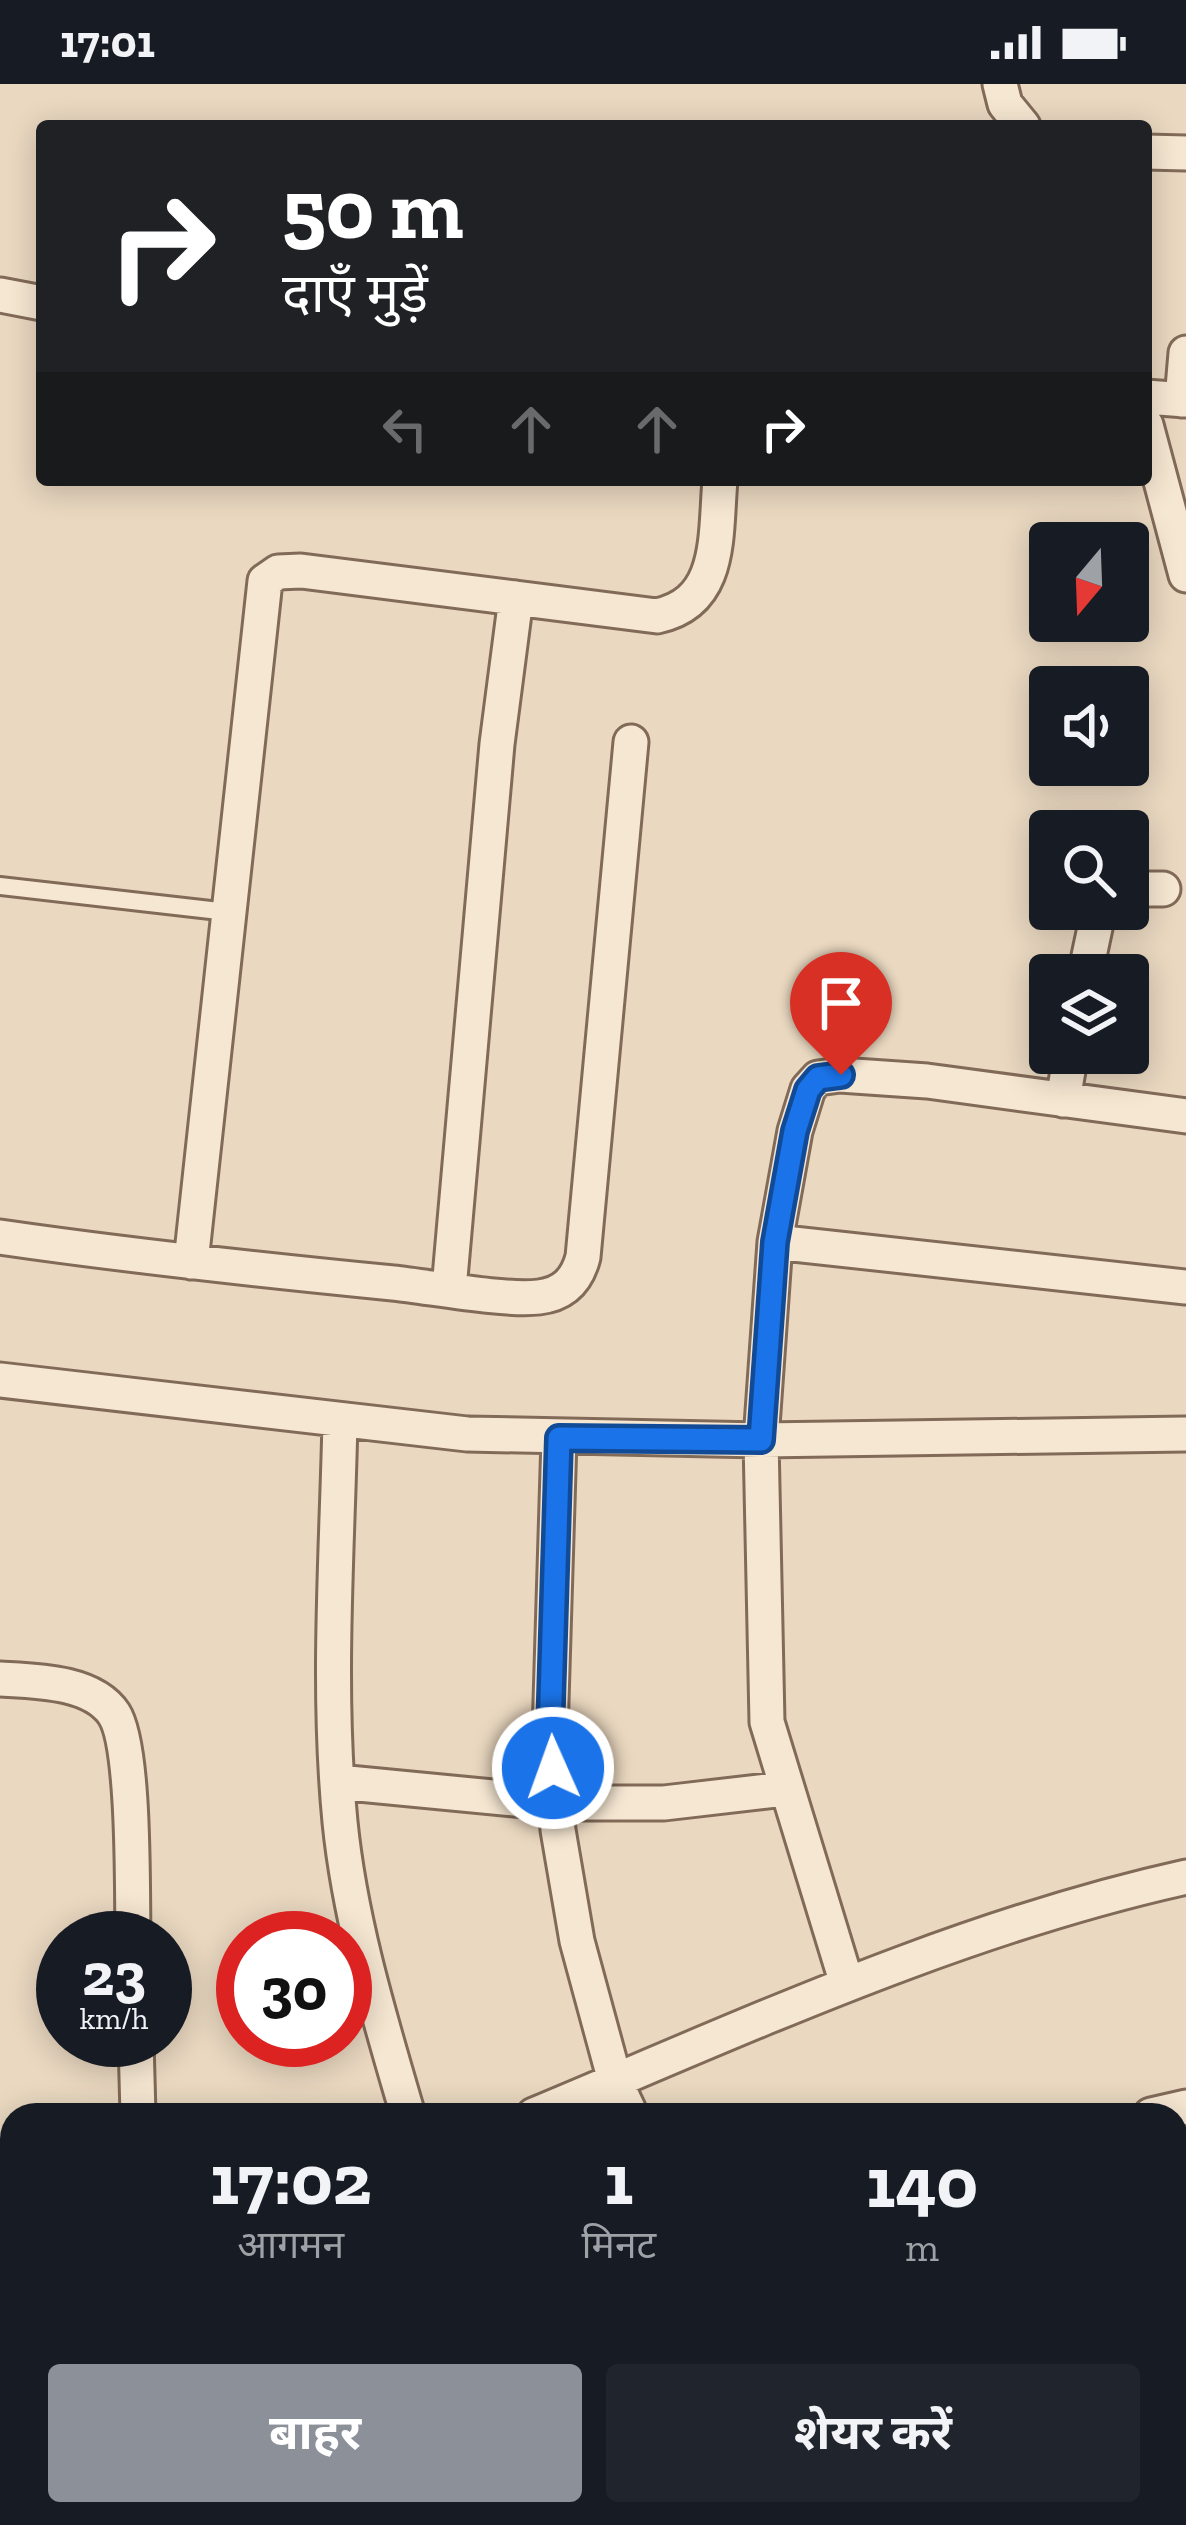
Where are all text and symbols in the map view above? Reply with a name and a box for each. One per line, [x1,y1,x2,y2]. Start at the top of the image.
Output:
text: 17:01 [60,15,155,69]
text: 50 m [282,159,464,260]
icon: right [84,168,240,324]
text: दाएँ मुड़ें [282,261,428,326]
icon: left [372,396,438,462]
icon: ahead [498,396,564,462]
icon: ahead [624,396,690,462]
icon: right [750,396,816,462]
north arrow [1029,522,1149,642]
map controls [1029,522,1149,1074]
button: sound [1029,666,1149,786]
button: search [1029,810,1149,930]
pin [790,952,892,1075]
button: layers [1029,954,1149,1074]
icon: arrive [808,970,874,1036]
position arrow [490,1705,616,1831]
speed limit sign: 30 [216,1911,372,2067]
text: 23 [82,1938,146,2010]
text: km/h [80,2001,148,2037]
text: 17:02 [210,2136,371,2222]
text: 1 [604,2136,633,2222]
text: 140 [866,2139,978,2225]
text: आगमन [237,2221,344,2268]
text: मिनट [581,2221,656,2268]
text: m [905,2224,939,2271]
button: बाहर [48,2364,582,2502]
button: शेयर करें [606,2364,1140,2502]

